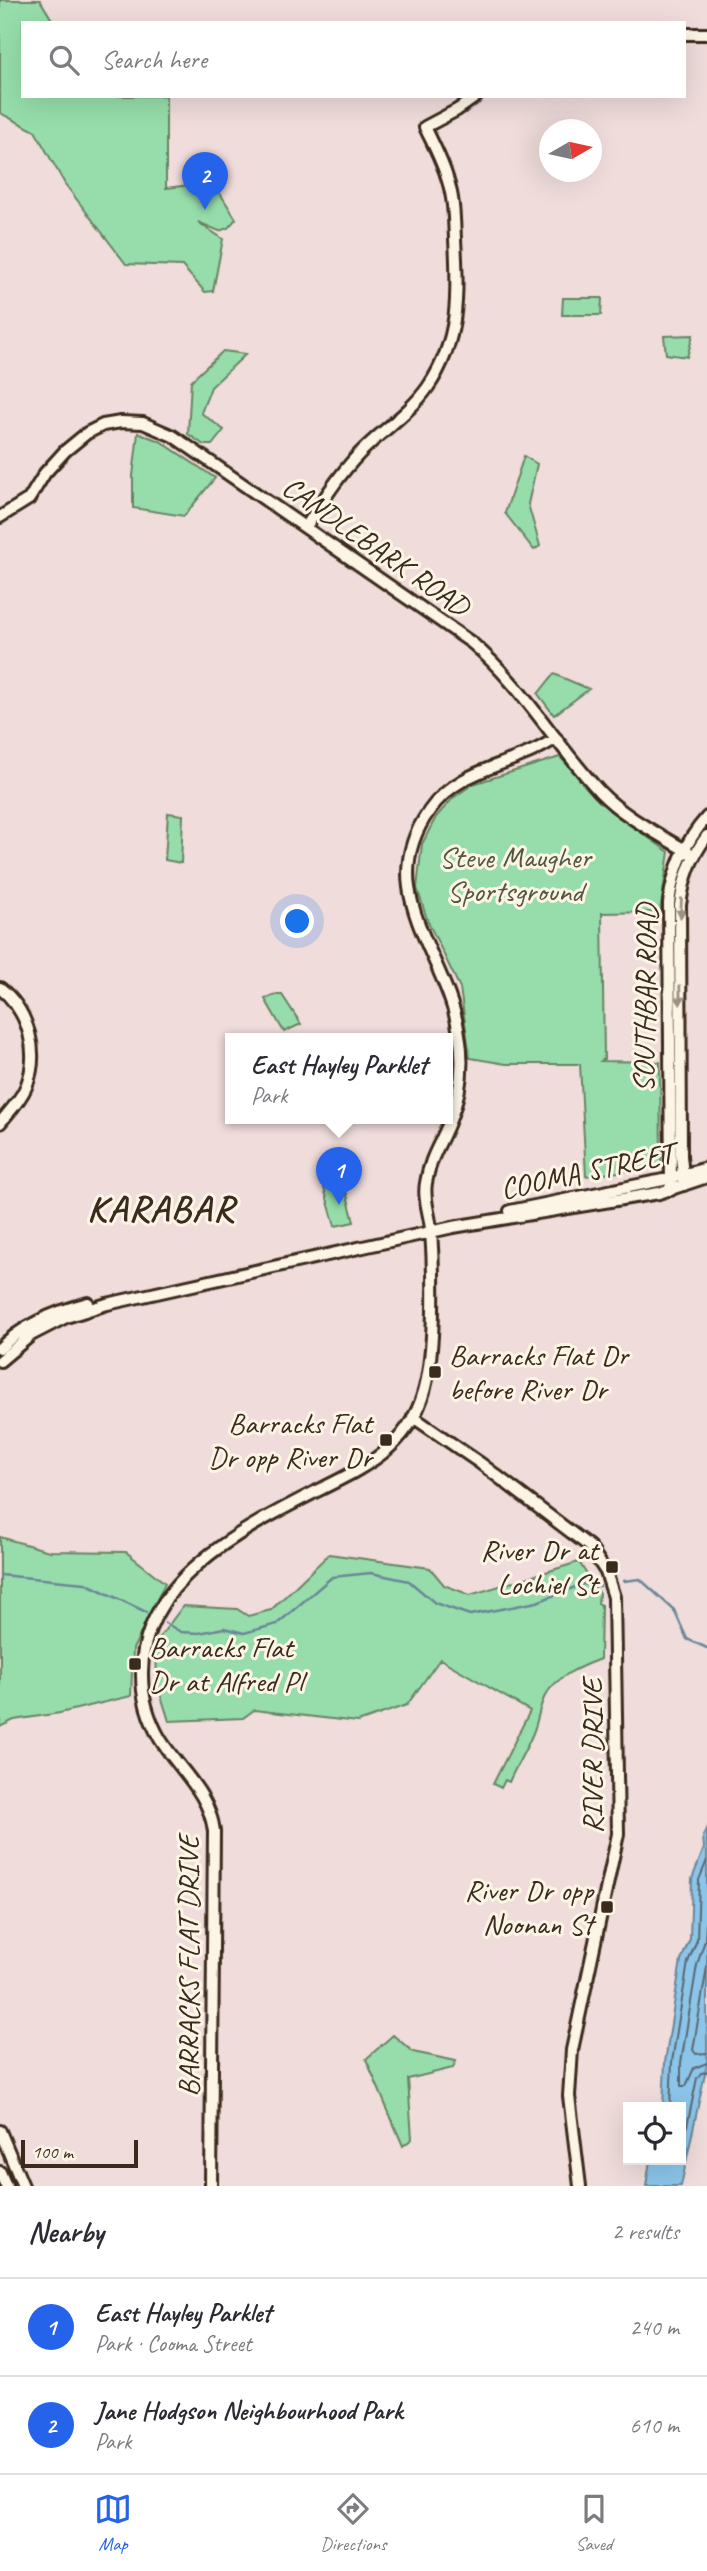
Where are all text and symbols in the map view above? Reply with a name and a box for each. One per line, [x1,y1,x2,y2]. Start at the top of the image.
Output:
search box [21,21,686,98]
icon: search [45,41,83,79]
text: Search here [101,43,207,76]
north arrow [539,119,602,182]
pin: 2 [182,152,228,210]
street label: CANDLEBARK ROAD [275,467,479,626]
park label: Steve Maugher Sportsground [439,838,593,910]
one-way arrow [675,897,686,919]
street label: SOUTHBAR ROAD [624,901,666,1093]
your location [280,904,314,938]
one-way arrow [674,984,686,1006]
popup [225,1033,453,1124]
text: East Hayley Parklet [251,1048,427,1081]
text: Park [251,1081,287,1110]
street label: COOMA STREET [497,1133,684,1208]
pin: 1 [316,1147,362,1205]
district label: KARABAR [87,1185,238,1232]
place label: Barracks Flat Dr before River Dr [449,1336,630,1408]
marker: Barracks Flat Dr before River Dr [427,1364,443,1380]
place label: Barracks Flat Dr opp River Dr [208,1404,375,1476]
marker: Barracks Flat Dr opp River Dr [378,1432,394,1448]
place label: River Dr at Lochiel St [481,1531,601,1603]
marker: River Dr at Lochiel St [604,1559,620,1575]
place label: Barracks Flat Dr at Alfred Pl [149,1628,308,1700]
marker: Barracks Flat Dr at Alfred Pl [127,1656,143,1672]
street label: RIVER DRIVE [573,1674,611,1833]
street label: BARRACKS FLAT DRIVE [169,1832,207,2097]
place label: River Dr opp Noonan St [465,1871,597,1943]
marker: River Dr opp Noonan St [599,1899,615,1915]
map controls [623,2102,686,2165]
button: locate [623,2102,686,2165]
scale bar [21,2137,138,2169]
text: 100 m [32,2140,73,2164]
text: Nearby [28,2213,104,2251]
text: 2 results [612,2217,679,2246]
text: East Hayley Parklet [95,2296,271,2329]
text: 1 [46,2313,56,2342]
text: 240 m [630,2313,679,2342]
text: Park · Cooma Street [95,2329,252,2358]
text: Jane Hodgson Neighbourhood Park [95,2394,402,2427]
text: 2 [46,2411,56,2440]
text: 610 m [630,2411,679,2440]
text: Park [95,2427,131,2456]
tab: Map [94,2490,132,2556]
tab: Directions [320,2490,387,2556]
tab: Saved [575,2490,613,2556]

